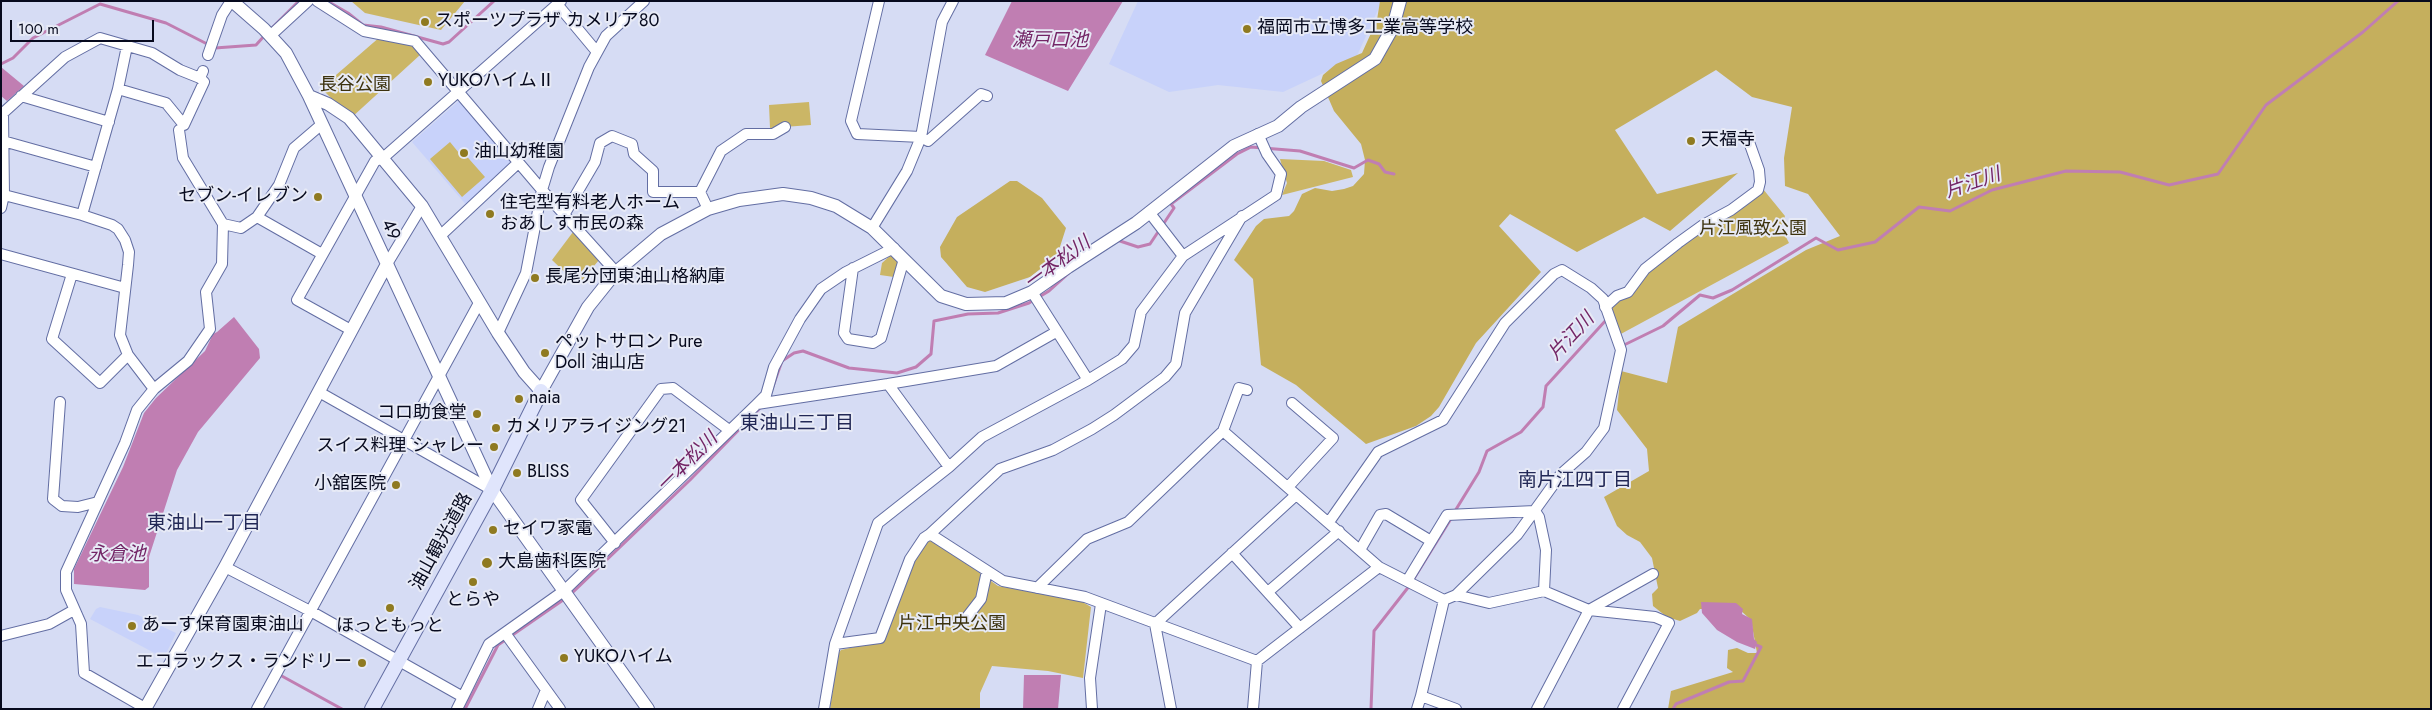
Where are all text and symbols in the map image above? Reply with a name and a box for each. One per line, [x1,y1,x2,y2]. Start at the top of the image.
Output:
scale bar [12,10,156,42]
place label: スポーツプラザ カメリア８０ [435,11,659,33]
marker: スポーツプラザ カメリア８０ [419,16,431,28]
text: 100 m [18,18,59,40]
place label: 福岡市立博多工業高等学校 [1257,18,1473,40]
marker: 福岡市立博多工業高等学校 [1241,23,1253,35]
water label: 瀬戸口池 [1012,30,1088,52]
place label: YUKOハイムⅡ [438,71,555,93]
park label: 長谷公園 [319,75,391,97]
marker: YUKOハイムⅡ [422,76,434,88]
place label: 天福寺 [1701,130,1755,152]
marker: 天福寺 [1685,135,1697,147]
place label: 油山幼稚園 [474,142,564,164]
marker: 油山幼稚園 [458,147,470,159]
water label: 片江川 [1942,164,2004,204]
place label: セブン-イレブン [178,186,308,208]
marker: セブン-イレブン [312,191,324,203]
place label: 住宅型有料老人ホーム おあしす市民の森 [500,193,680,235]
marker: 住宅型有料老人ホーム おあしす市民の森 [484,208,496,220]
street label: 49 [376,216,404,244]
park label: 片江風致公園 [1699,219,1807,241]
water label: 一本松川 [1021,232,1095,296]
place label: 長尾分団東油山格納庫 [545,267,725,289]
marker: 長尾分団東油山格納庫 [529,272,541,284]
water label: 片江川 [1544,308,1600,366]
place label: ペットサロン Pure Doll 油山店 [555,332,703,374]
marker: ペットサロン Pure Doll 油山店 [539,347,551,359]
place label: naia [529,388,560,410]
marker: naia [513,393,525,405]
place label: コロ助食堂 [377,403,467,425]
marker: コロ助食堂 [471,408,483,420]
district label: 東油山三丁目 [740,413,854,435]
place label: カメリアライジング21 [506,417,686,439]
marker: カメリアライジング21 [490,422,502,434]
water label: 一本松川 [653,428,723,498]
place label: スイス料理 シャレー [317,436,484,458]
marker: スイス料理 シャレー [488,441,500,453]
place label: BLISS [527,462,569,484]
marker: BLISS [511,467,523,479]
district label: 南片江四丁目 [1518,470,1632,492]
place label: 小舘医院 [314,474,386,496]
marker: 小舘医院 [390,479,402,491]
street label: 油山観光道路 [406,490,478,594]
district label: 東油山一丁目 [147,513,261,535]
place label: セイワ家電 [503,519,593,541]
marker: セイワ家電 [487,524,499,536]
water label: 永倉池 [89,544,145,566]
place label: 大島歯科医院 [498,552,606,574]
marker: 大島歯科医院 [480,556,494,570]
marker: とらや [467,576,479,588]
place label: とらや [446,590,500,612]
marker: ほっともっと [384,602,396,614]
park label: 片江中央公園 [898,614,1006,636]
place label: あーす保育園東油山 [142,615,304,637]
place label: ほっともっと [336,616,444,638]
marker: あーす保育園東油山 [126,620,138,632]
place label: YUKOハイム [574,647,673,669]
place label: エコラックス・ランドリー [136,652,352,674]
marker: YUKOハイム [558,652,570,664]
marker: エコラックス・ランドリー [356,657,368,669]

